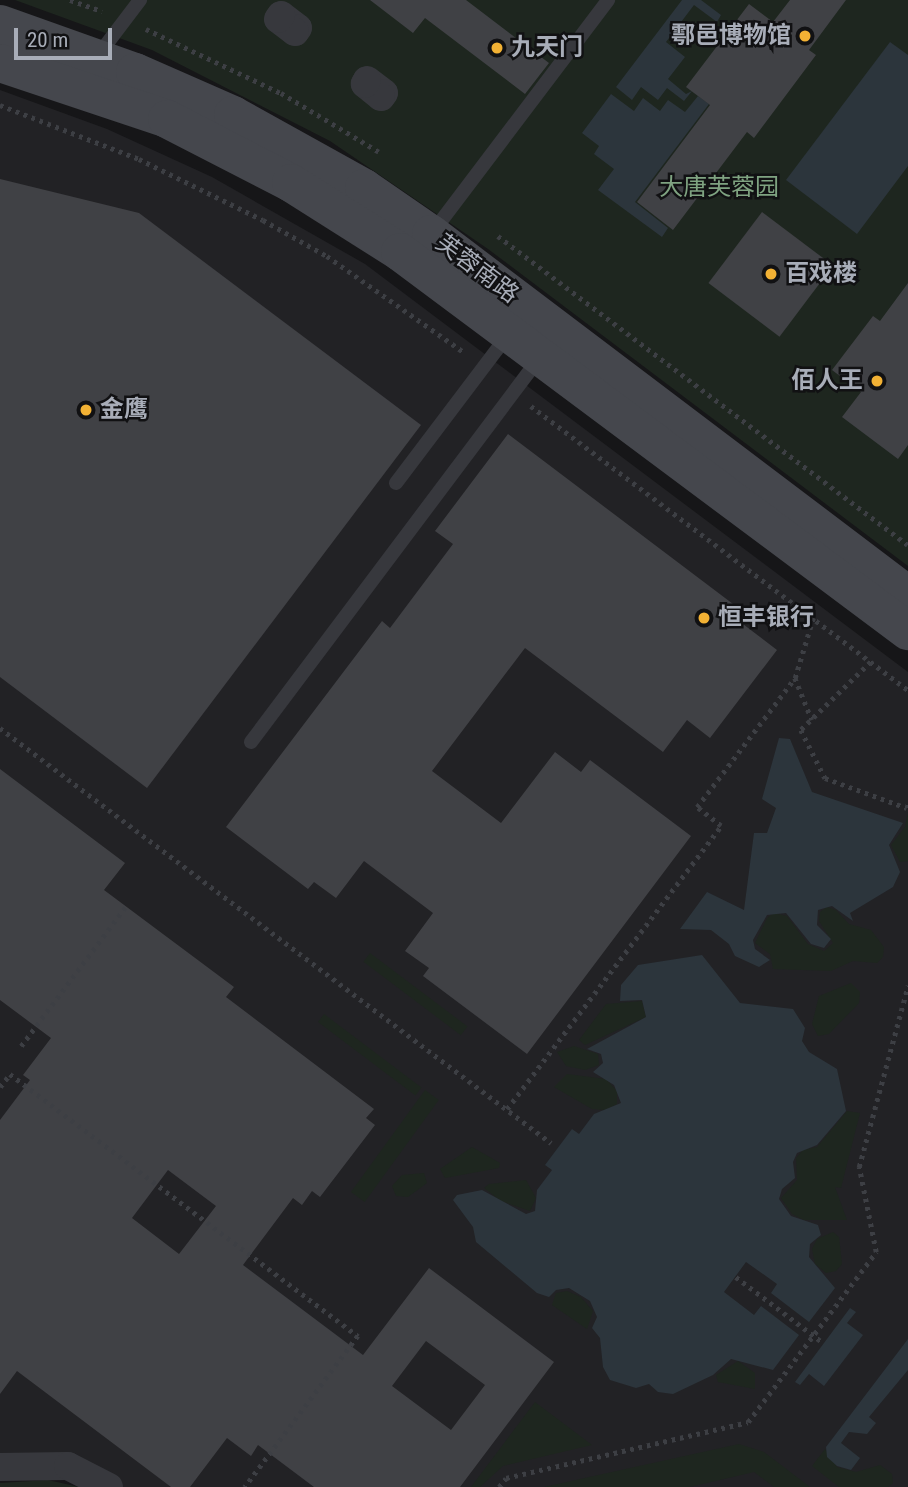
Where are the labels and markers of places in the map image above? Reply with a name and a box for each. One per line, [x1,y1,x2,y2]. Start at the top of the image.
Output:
place label: 鄠邑博物馆 [671,22,791,50]
marker: 鄠邑博物馆 [797,28,813,44]
place label: 九天门 [511,34,583,62]
marker: 九天门 [489,40,505,56]
place label: 百戏楼 [785,260,857,288]
marker: 百戏楼 [763,266,779,282]
place label: 佰人王 [791,367,863,395]
marker: 佰人王 [869,373,885,389]
place label: 金鹰 [100,396,148,424]
marker: 金鹰 [78,402,94,418]
place label: 恒丰银行 [718,604,814,632]
marker: 恒丰银行 [696,610,712,626]

